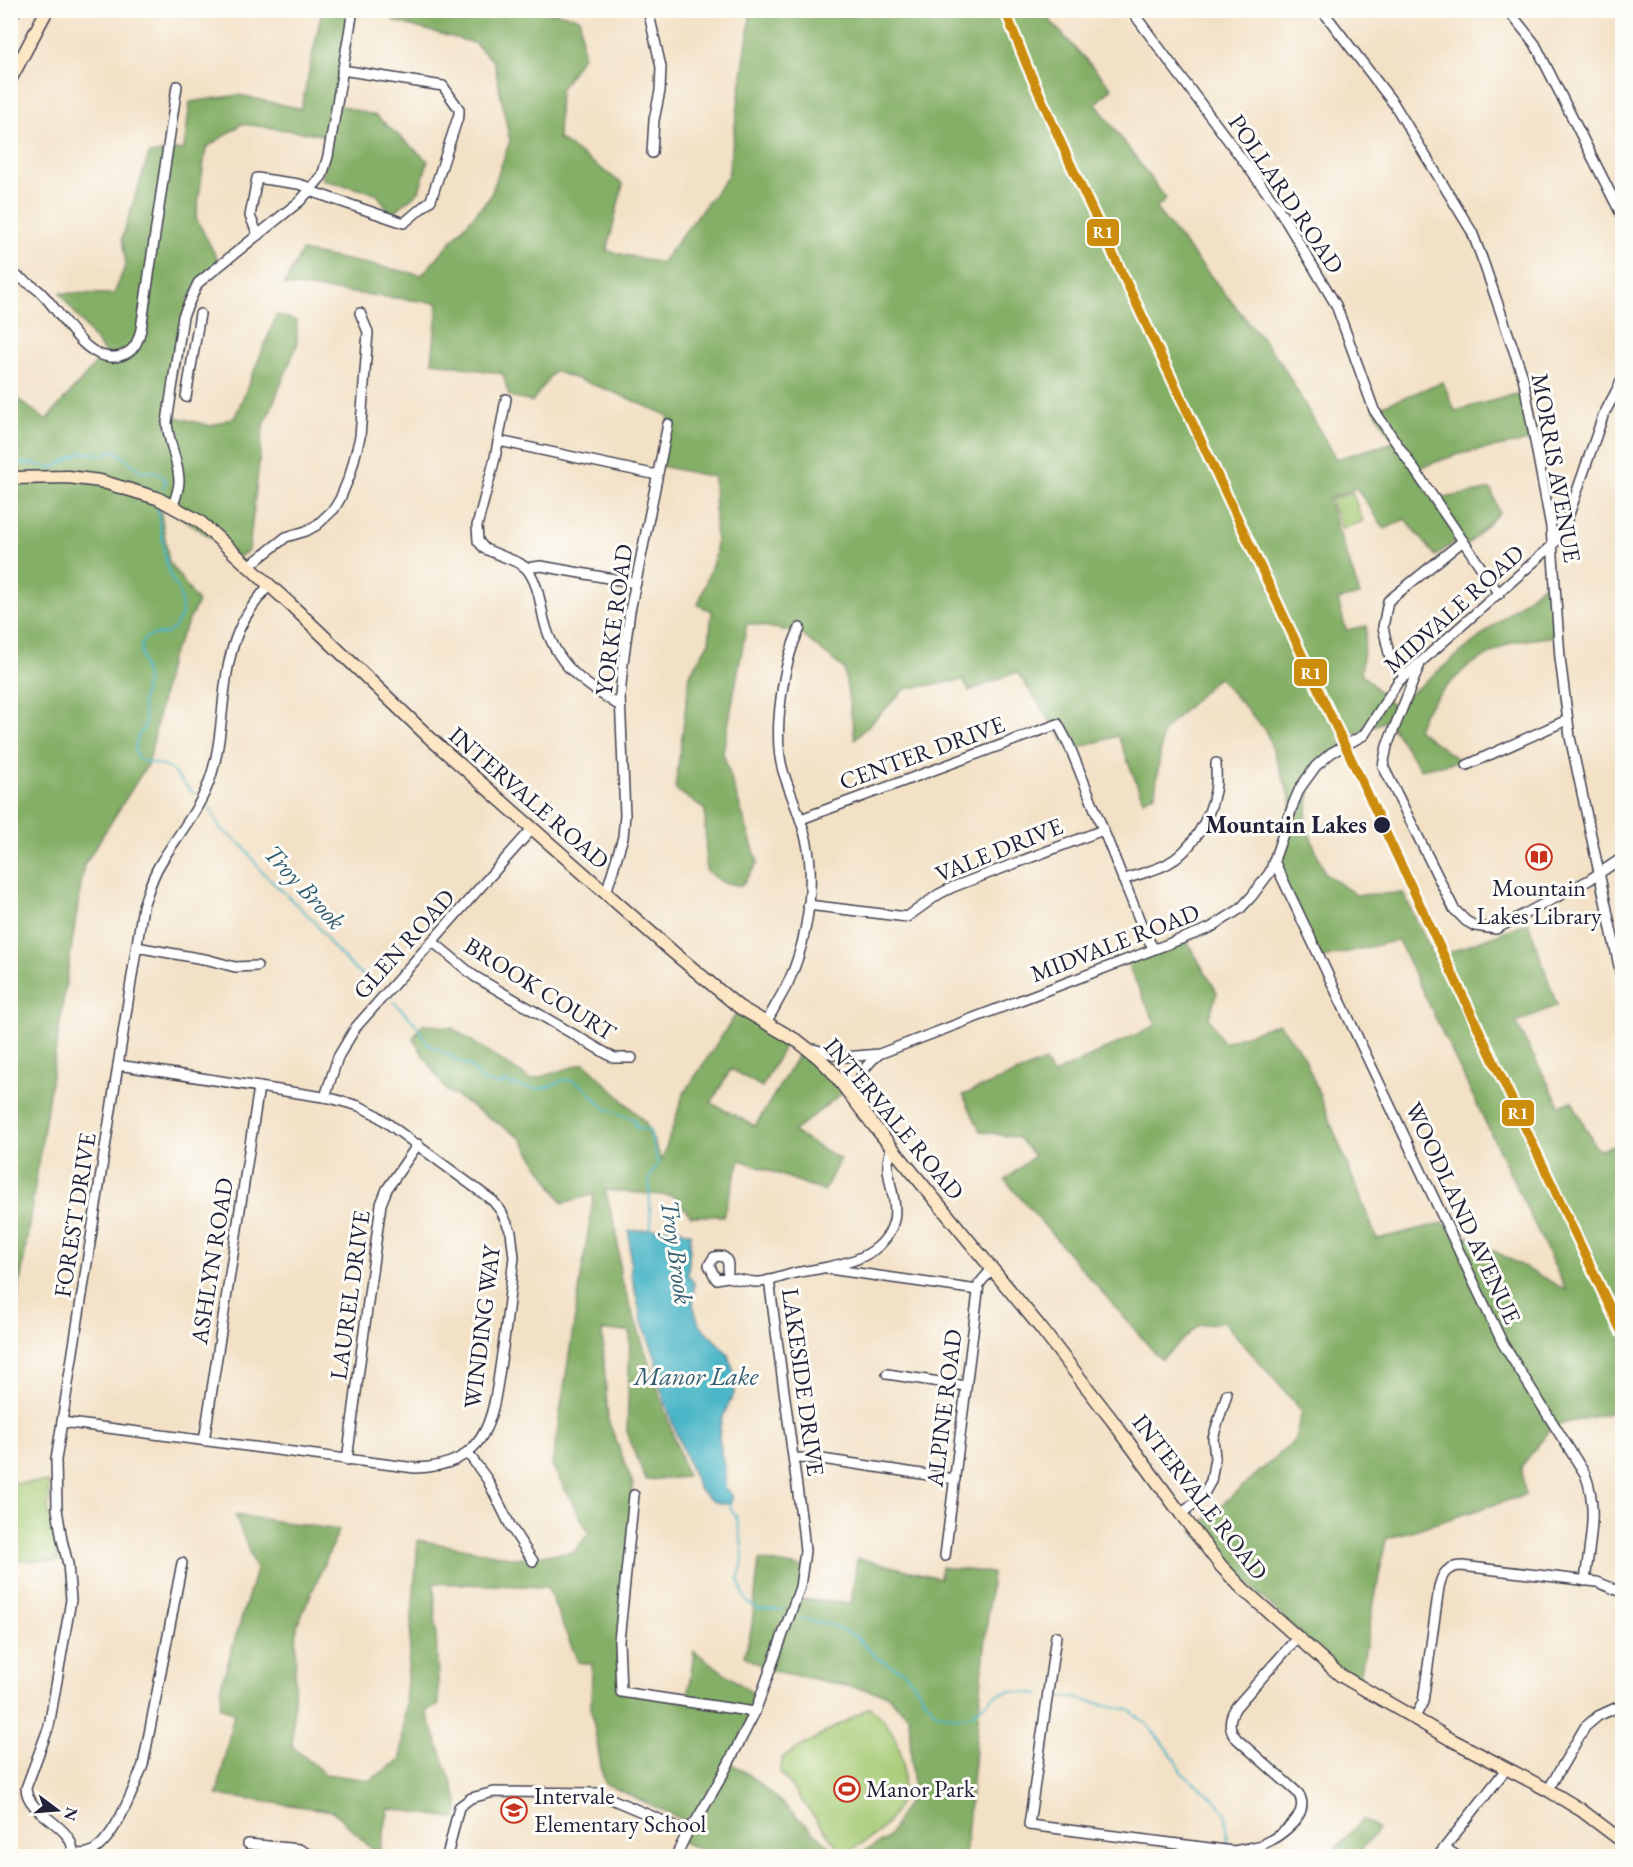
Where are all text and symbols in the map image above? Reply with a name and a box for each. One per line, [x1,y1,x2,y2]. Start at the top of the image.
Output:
street label: POLLARD ROAD [1222,108,1351,279]
line badge: R1 [1086,218,1120,247]
text: R1 [1093,222,1113,243]
street label: MORRIS AVENUE [1525,371,1588,565]
street label: MIDVALE ROAD [1377,537,1530,680]
street label: YORKE ROAD [588,542,639,698]
line badge: R1 [1293,658,1328,687]
text: R1 [1301,663,1321,684]
street label: CENTER DRIVE [835,708,1009,797]
street label: INTERVALE ROAD [443,719,616,876]
place label: Mountain Lakes [1205,809,1367,840]
street label: VALE DRIVE [930,810,1067,889]
marker: Mountain Lakes [1372,815,1392,835]
water label: Troy Brook [257,837,354,937]
library icon: Mountain Lakes Library [1524,842,1554,872]
place label: Mountain Lakes Library [1476,872,1602,931]
street label: GLEN ROAD [346,882,461,1005]
street label: MIDVALE ROAD [1026,896,1204,989]
street label: BROOK COURT [459,930,623,1048]
street label: INTERVALE ROAD [817,1031,971,1206]
street label: WOODLAND AVENUE [1398,1097,1529,1329]
line badge: R1 [1501,1099,1535,1127]
text: R1 [1508,1103,1528,1124]
street label: FOREST DRIVE [46,1130,103,1299]
street label: ASHLYN ROAD [183,1175,240,1347]
water label: Troy Brook [653,1197,701,1307]
street label: LAUREL DRIVE [322,1208,377,1382]
street label: WINDING WAY [456,1242,507,1410]
street label: LAKESIDE DRIVE [775,1286,832,1478]
street label: ALPINE ROAD [918,1327,969,1490]
water label: Manor Lake [632,1359,760,1393]
street label: INTERVALE ROAD [1126,1407,1275,1586]
place label: Manor Park [866,1773,976,1804]
sports icon: Manor Park [832,1774,862,1804]
north arrow [27,1780,87,1840]
place label: Intervale Elementary School [534,1780,706,1839]
school or university icon: Intervale Elementary School [499,1795,529,1825]
text: N [59,1805,83,1823]

